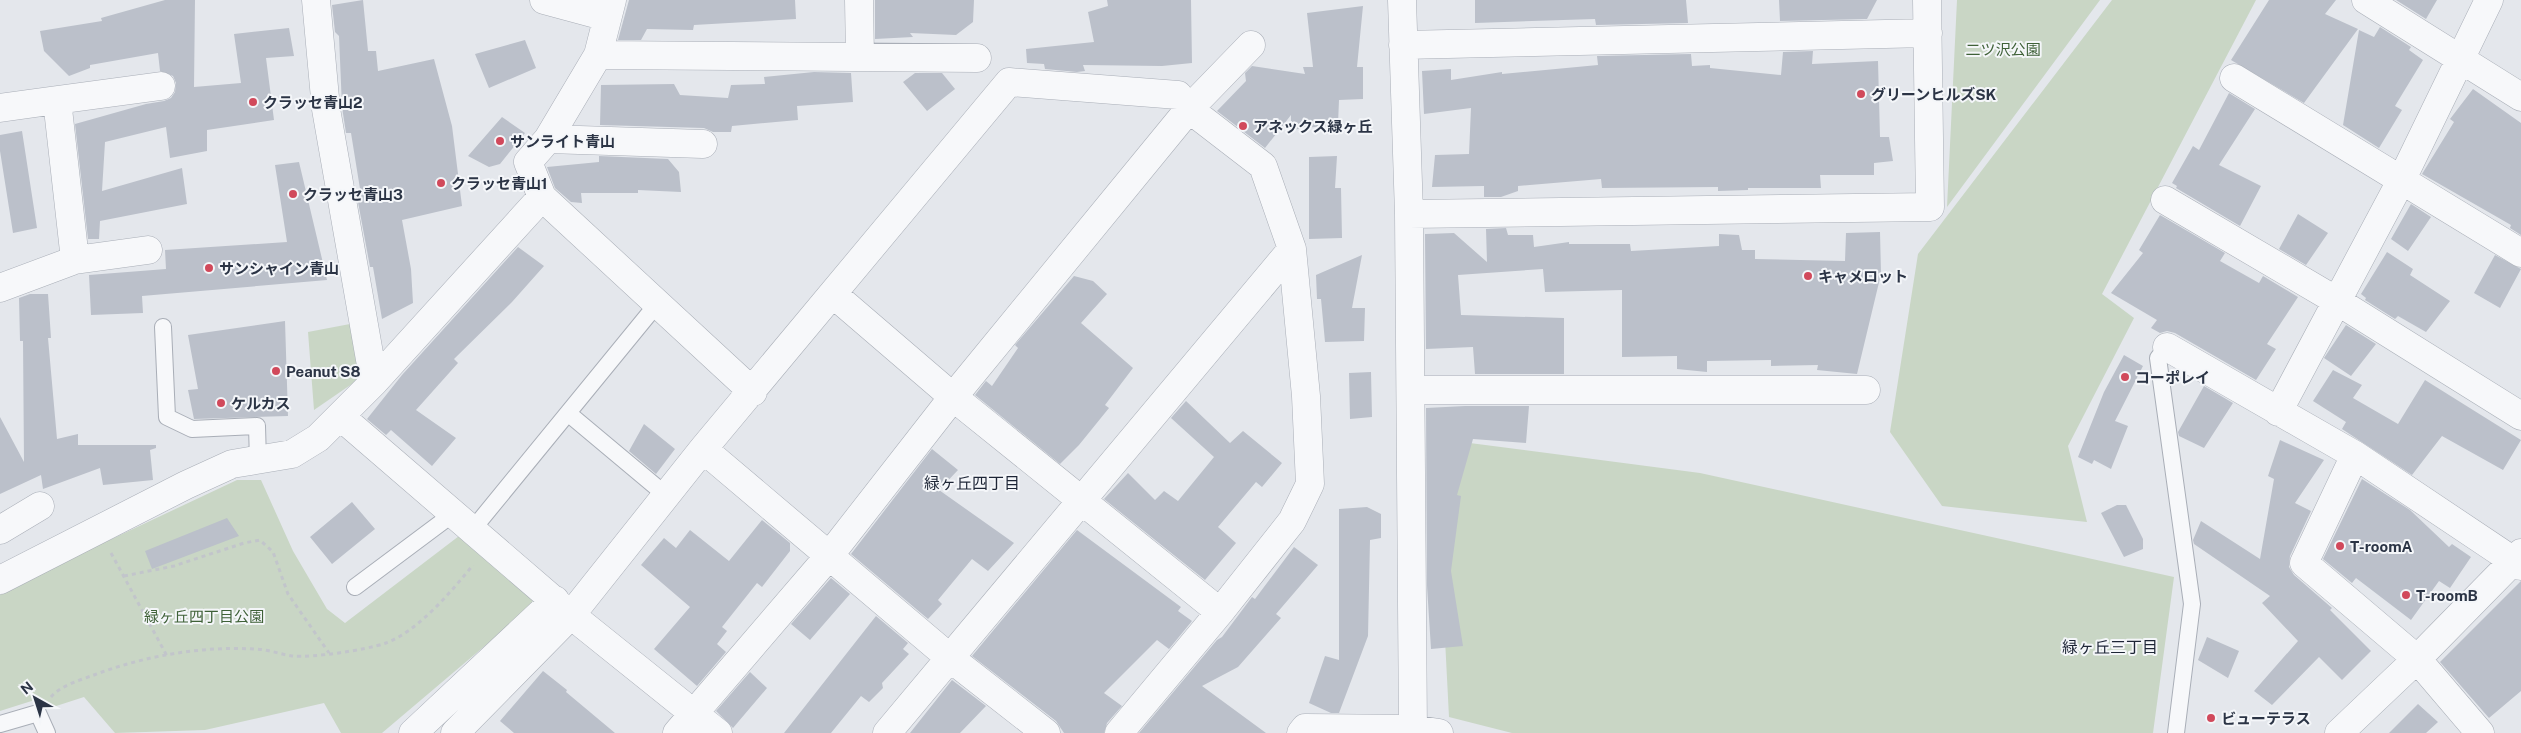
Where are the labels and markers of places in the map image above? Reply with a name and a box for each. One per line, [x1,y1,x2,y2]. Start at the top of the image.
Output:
place label: グリーンヒルズSK [1871,86,1997,103]
marker: グリーンヒルズSK [1855,88,1867,100]
place label: クラッセ青山2 [263,94,363,111]
marker: クラッセ青山2 [247,96,259,108]
place label: アネックス緑ヶ丘 [1253,118,1373,135]
marker: アネックス緑ヶ丘 [1237,120,1249,132]
place label: サンライト青山 [510,133,615,150]
marker: サンライト青山 [494,135,506,147]
place label: クラッセ青山1 [451,175,547,192]
marker: クラッセ青山1 [435,177,447,189]
place label: クラッセ青山3 [303,186,403,203]
marker: クラッセ青山3 [287,188,299,200]
place label: サンシャイン青山 [219,260,339,277]
marker: サンシャイン青山 [203,262,215,274]
place label: キャメロット [1818,268,1908,285]
marker: キャメロット [1802,270,1814,282]
place label: Peanut S8 [286,363,361,380]
marker: Peanut S8 [270,365,282,377]
place label: コーポレイ [2135,369,2210,386]
marker: コーポレイ [2119,371,2131,383]
place label: ケルカス [231,395,291,412]
marker: ケルカス [215,397,227,409]
place label: T-roomA [2350,538,2413,555]
marker: T-roomA [2334,540,2346,552]
place label: T-roomB [2416,587,2478,604]
marker: T-roomB [2400,589,2412,601]
place label: ビューテラス [2221,710,2311,727]
marker: ビューテラス [2205,712,2217,724]

